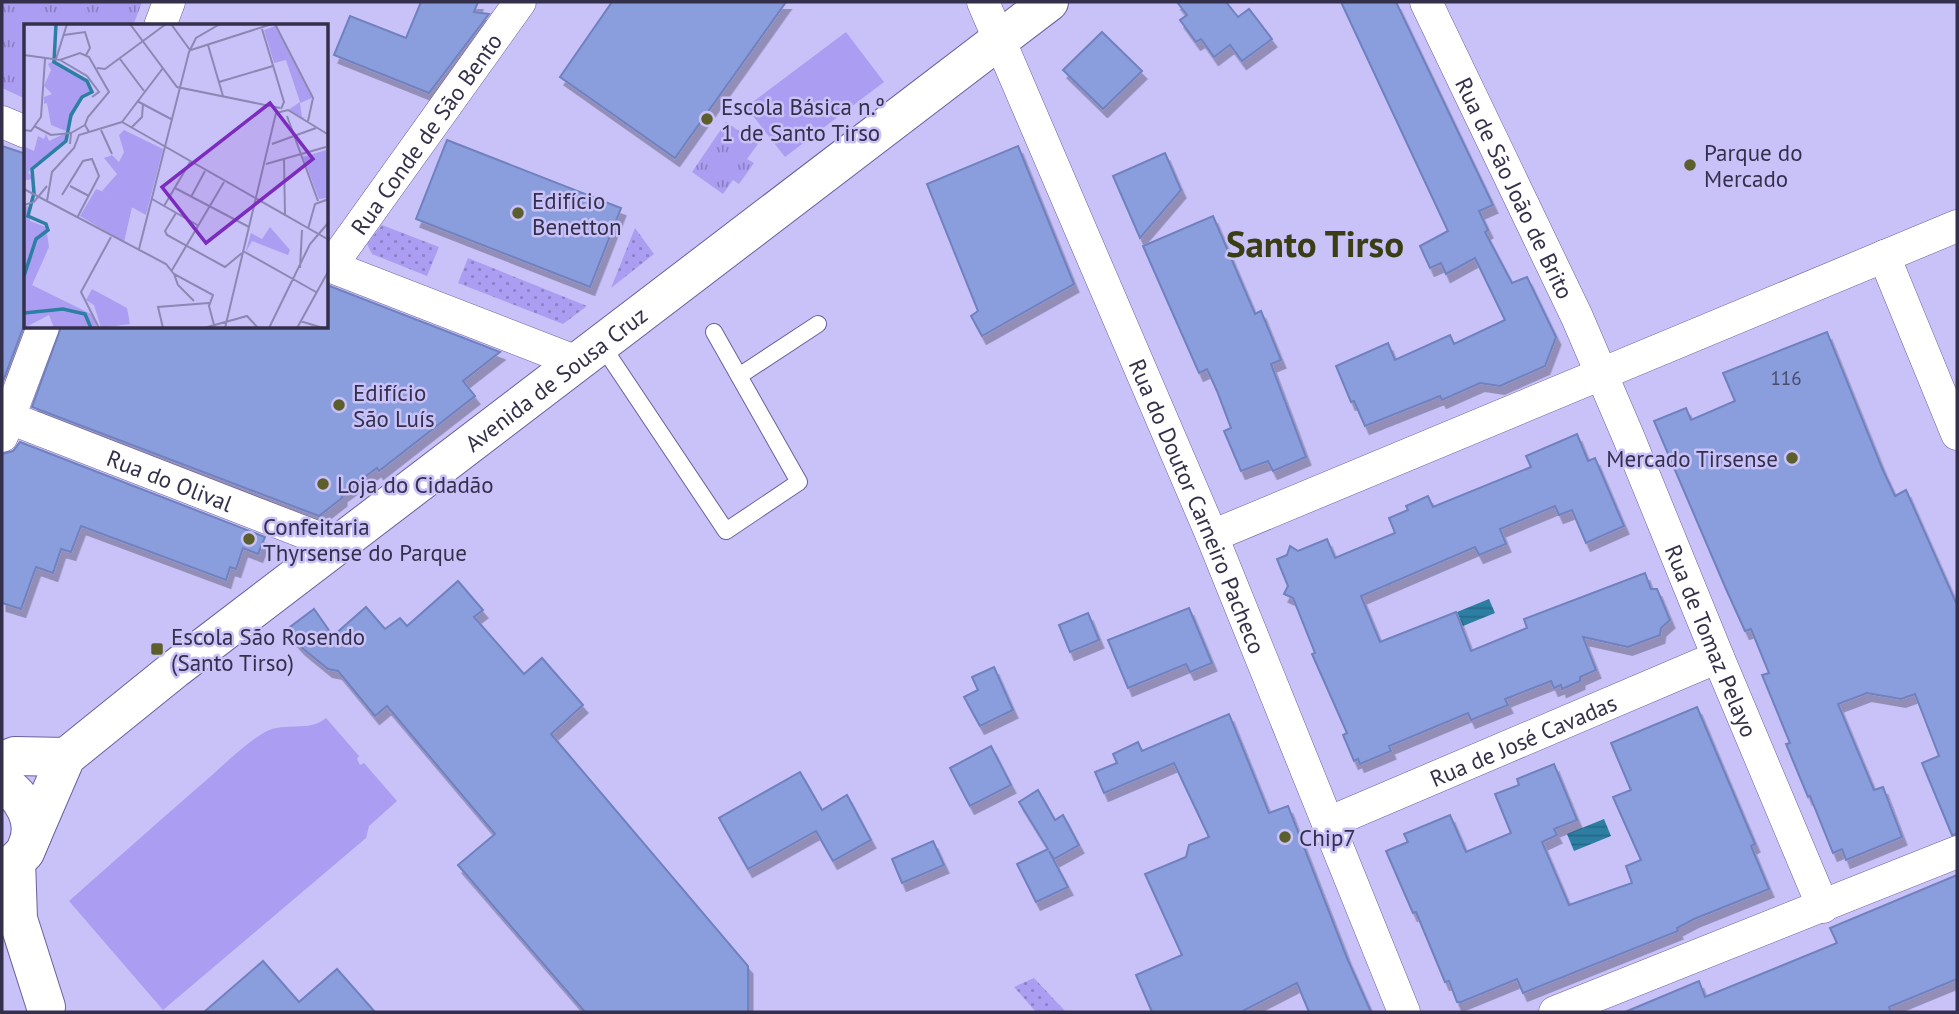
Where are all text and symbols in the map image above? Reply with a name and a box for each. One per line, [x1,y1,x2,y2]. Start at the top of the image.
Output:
inset map [24,24,329,329]
street label: Rua Conde de São Bento [344,27,508,240]
street label: Rua de São João de Brito [1450,72,1580,303]
place label: Escola Básica n.º 1 de Santo Tirso [721,92,885,147]
marker: Escola Básica n.º 1 de Santo Tirso [699,111,715,127]
place label: Parque do Mercado [1704,138,1803,193]
marker: Parque do Mercado [1682,157,1698,173]
place label: Edifício Benetton [532,186,622,241]
marker: Edifício Benetton [510,205,526,221]
district label: Santo Tirso [1226,219,1404,267]
street label: Avenida de Sousa Cruz [459,300,652,457]
street label: Rua do Doutor Carneiro Pacheco [1123,354,1272,658]
house number: 116 [1770,366,1802,390]
place label: Edifício São Luís [353,378,435,433]
marker: Edifício São Luís [331,397,347,413]
street label: Rua do Olival [103,443,237,518]
place label: Mercado Tirsense [1606,444,1778,473]
marker: Mercado Tirsense [1784,450,1800,466]
place label: Loja do Cidadão [337,470,494,499]
marker: Loja do Cidadão [315,476,331,492]
place label: Confeitaria Thyrsense do Parque [263,512,467,567]
marker: Confeitaria Thyrsense do Parque [241,531,257,547]
street label: Rua de Tomaz Pelayo [1659,540,1764,741]
place label: Escola São Rosendo (Santo Tirso) [171,622,365,677]
marker: Escola São Rosendo (Santo Tirso) [149,641,165,657]
street label: Rua de José Cavadas [1425,687,1621,793]
place label: Chip7 [1299,823,1356,852]
marker: Chip7 [1277,829,1293,845]

